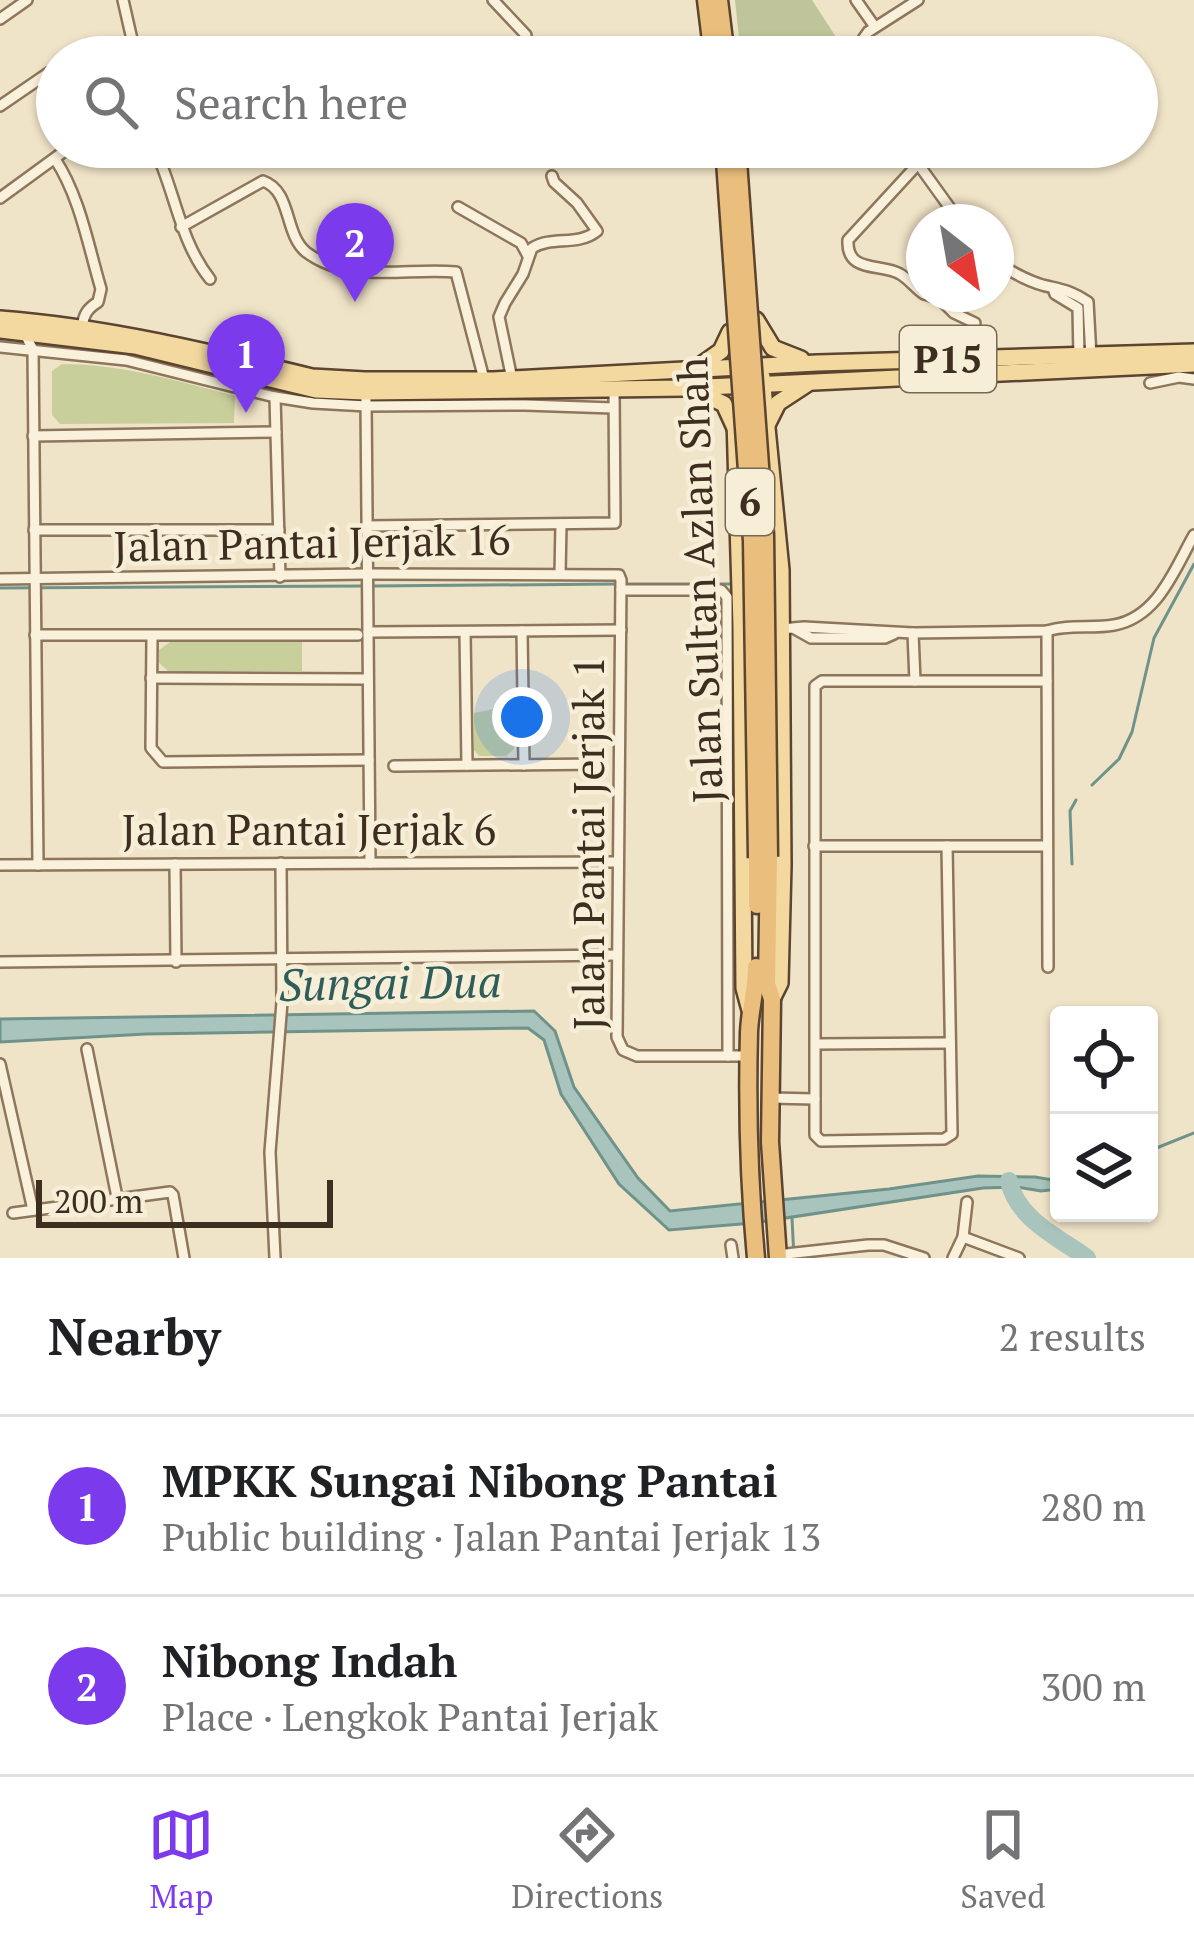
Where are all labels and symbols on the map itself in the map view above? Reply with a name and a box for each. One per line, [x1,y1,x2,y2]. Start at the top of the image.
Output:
pin: 2 [316,203,394,302]
north arrow [906,204,1014,312]
pin: 1 [207,314,285,413]
road number: P15 [900,326,996,392]
street label: Jalan Sultan Azlan Shah [663,356,735,804]
road number: 6 [726,469,774,535]
street label: Jalan Pantai Jerjak 16 [113,511,511,573]
street label: Jalan Pantai Jerjak 1 [560,656,616,1030]
your location [492,687,552,747]
street label: Jalan Pantai Jerjak 6 [122,801,496,857]
water label: Sungai Dua [278,950,502,1014]
scale bar [36,1174,333,1227]

